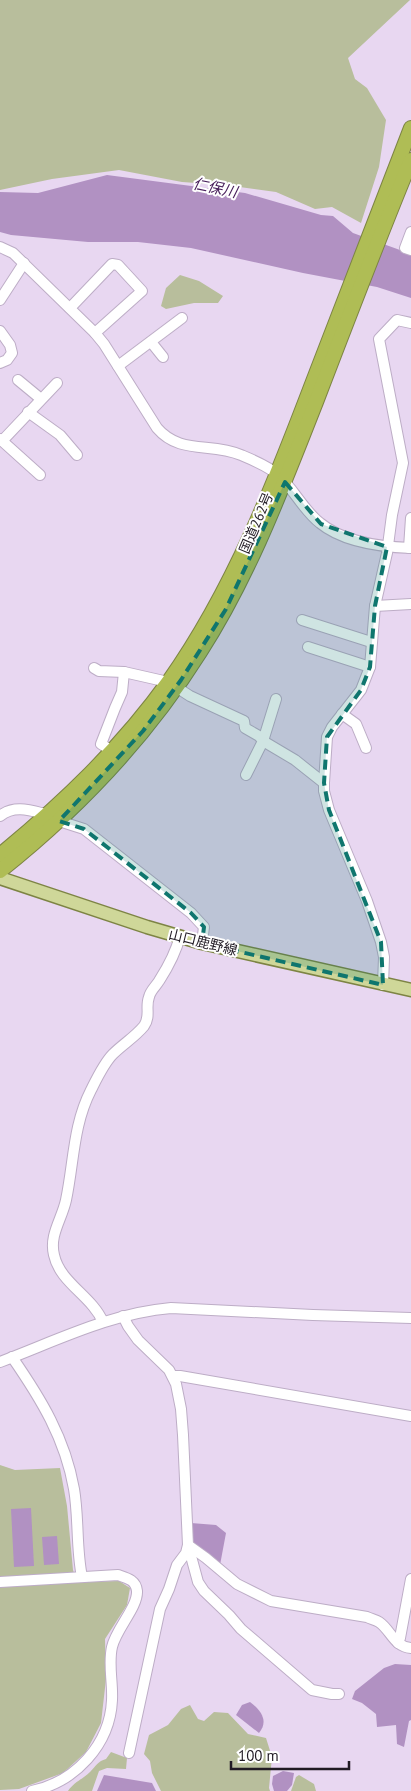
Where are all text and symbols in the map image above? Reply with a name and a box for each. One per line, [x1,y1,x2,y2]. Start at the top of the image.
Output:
water label: 仁保川 [191,174,241,202]
street label: 国道262号 [235,490,277,556]
street label: 山口鹿野線 [167,925,239,959]
scale bar [231,1738,348,1770]
text: 100 m [238,1746,279,1765]

